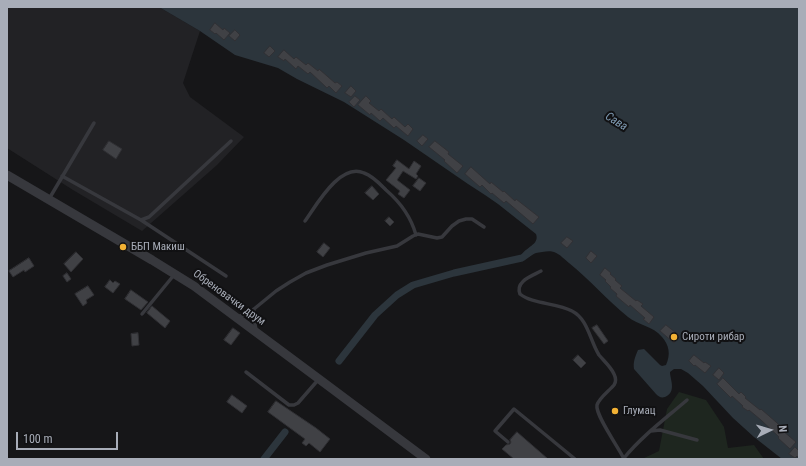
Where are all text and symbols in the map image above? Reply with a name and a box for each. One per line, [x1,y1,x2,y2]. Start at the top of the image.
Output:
water label: Сава [602,110,630,134]
place label: ББП Макиш [131,240,185,254]
marker: ББП Макиш [118,242,128,252]
street label: Обреновачки друм [190,267,268,329]
place label: Сироти рибар [682,330,745,344]
marker: Сироти рибар [669,332,679,342]
place label: Глумац [623,404,655,418]
marker: Глумац [610,406,620,416]
north arrow [750,410,790,450]
scale bar [18,424,120,450]
text: N [776,425,789,433]
text: 100 m [23,432,53,446]

